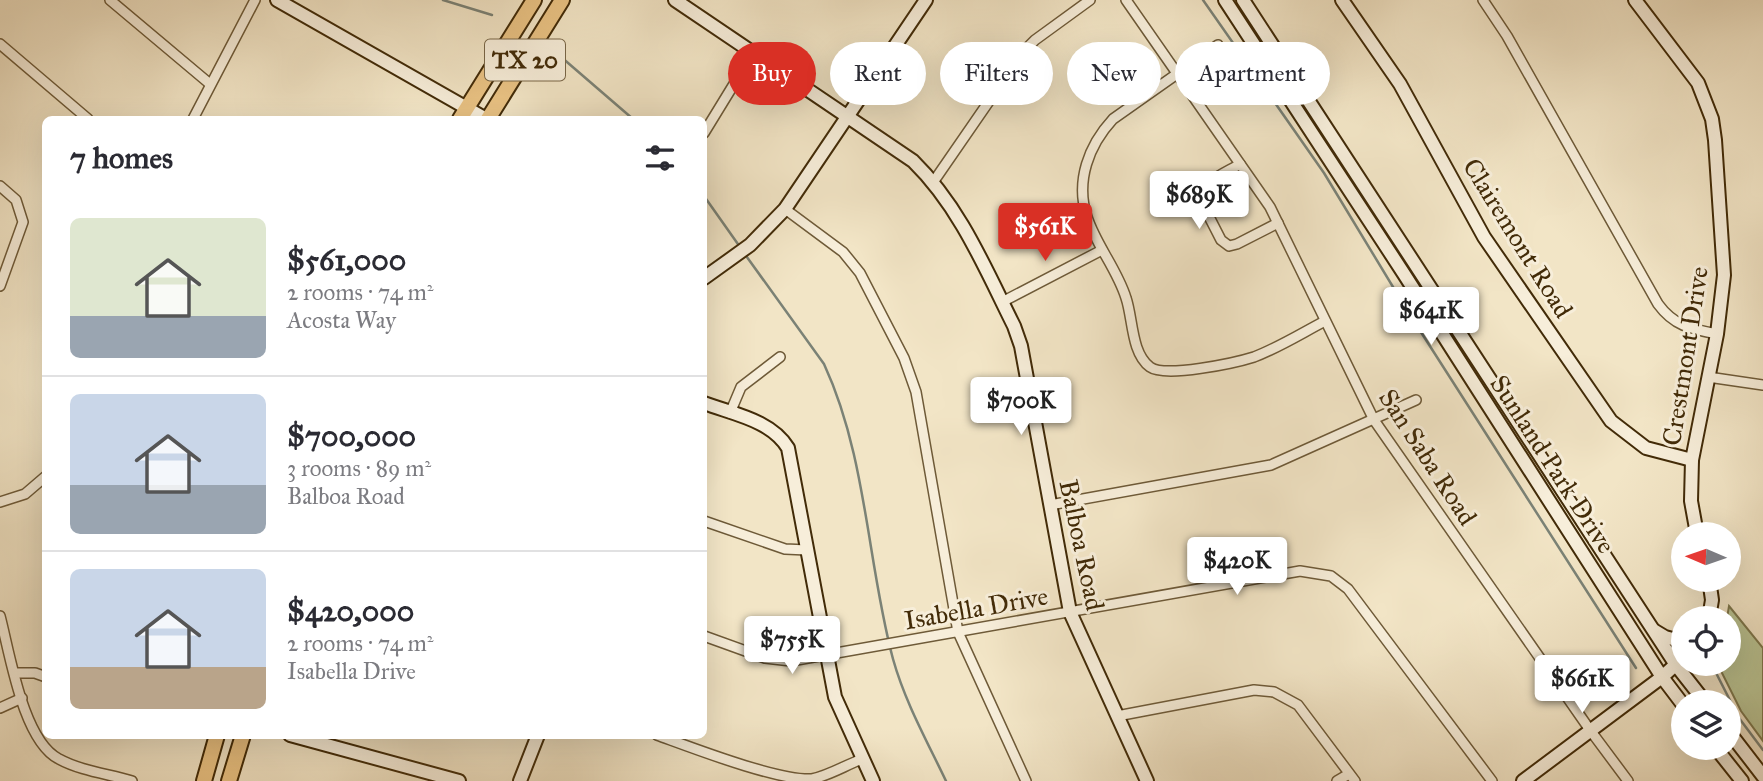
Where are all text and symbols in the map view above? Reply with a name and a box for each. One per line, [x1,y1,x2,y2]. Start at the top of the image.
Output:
road number: TX 20 [485,40,565,80]
chip: Buy [728,42,816,105]
chip: Rent [830,42,926,105]
chip: Filters [940,42,1053,105]
chip: New [1067,42,1161,105]
chip: Apartment [1175,42,1330,105]
icon: filters [641,139,679,177]
text: 7 homes [70,140,173,176]
street label: Clairemont Road [1456,152,1580,324]
pin: $689K [1150,172,1248,231]
text: $689K [1166,180,1232,208]
pin: $561K [996,204,1094,263]
text: $561K [1014,212,1076,240]
text: $561,000 [287,242,406,278]
icon: home [126,246,210,330]
street label: Crestmont Drive [1655,264,1715,448]
text: 2 rooms · 74 m² [287,278,433,306]
pin: $641K [1382,288,1480,347]
text: $641K [1399,296,1463,324]
text: Acosta Way [287,306,396,334]
street label: Sunland Park Drive [1483,369,1623,559]
pin: $700K [972,378,1070,437]
street label: San Saba Road [1372,383,1484,531]
text: $700K [986,386,1056,414]
text: $700,000 [287,418,416,454]
icon: home [126,422,210,506]
text: 3 rooms · 89 m² [287,454,431,482]
street label: Balboa Road [1053,477,1111,613]
text: Balboa Road [287,482,405,510]
north arrow [1671,522,1741,592]
map controls [1671,522,1741,760]
pin: $420K [1188,538,1286,597]
text: $420K [1203,546,1271,574]
street label: Isabella Drive [902,580,1051,636]
text: $420,000 [287,593,414,629]
icon: home [126,597,210,681]
button: locate [1671,606,1741,676]
pin: $755K [743,616,841,676]
text: $755K [760,625,824,653]
text: 2 rooms · 74 m² [287,629,433,657]
pin: $661K [1533,656,1631,715]
text: Isabella Drive [287,657,416,685]
text: $661K [1551,664,1613,692]
button: layers [1671,690,1741,760]

